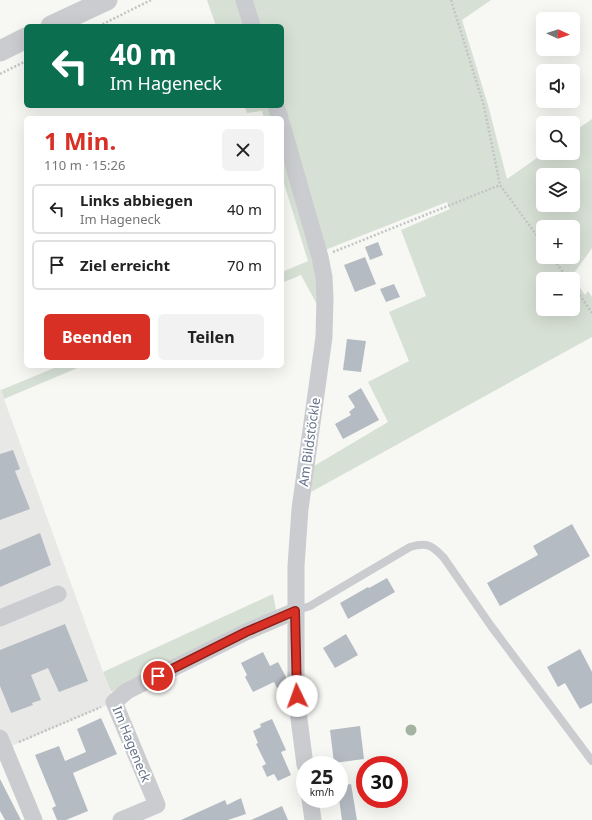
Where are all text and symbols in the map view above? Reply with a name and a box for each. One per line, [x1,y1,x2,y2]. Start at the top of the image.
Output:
north arrow [536,12,580,56]
map controls [536,12,580,316]
text: 40 m [110,35,177,73]
icon: left [44,40,96,92]
button: sound [536,64,580,108]
text: Im Hageneck [110,71,222,95]
button: search [536,116,580,160]
text: 1 Min. [44,124,116,157]
button: close [222,129,264,171]
text: 110 m · 15:26 [44,156,125,174]
button: layers [536,168,580,212]
text: Links abbiegen [80,190,193,210]
icon: left [46,198,68,220]
text: 40 m [227,199,262,219]
text: Im Hageneck [80,210,161,228]
button: + [536,220,580,264]
icon: arrive [46,254,68,276]
text: Ziel erreicht [80,255,170,275]
text: 70 m [227,255,262,275]
button: − [536,272,580,316]
button: Beenden [44,314,150,360]
button: Teilen [158,314,264,360]
street label: Am Bildstöckle [294,396,324,488]
pin [141,659,175,693]
icon: arrive [147,665,169,687]
position arrow [276,675,318,717]
street label: Im Hageneck [109,703,155,785]
speed limit sign: 30 [356,756,408,808]
text: 25 [311,763,333,790]
text: km/h [310,785,334,799]

